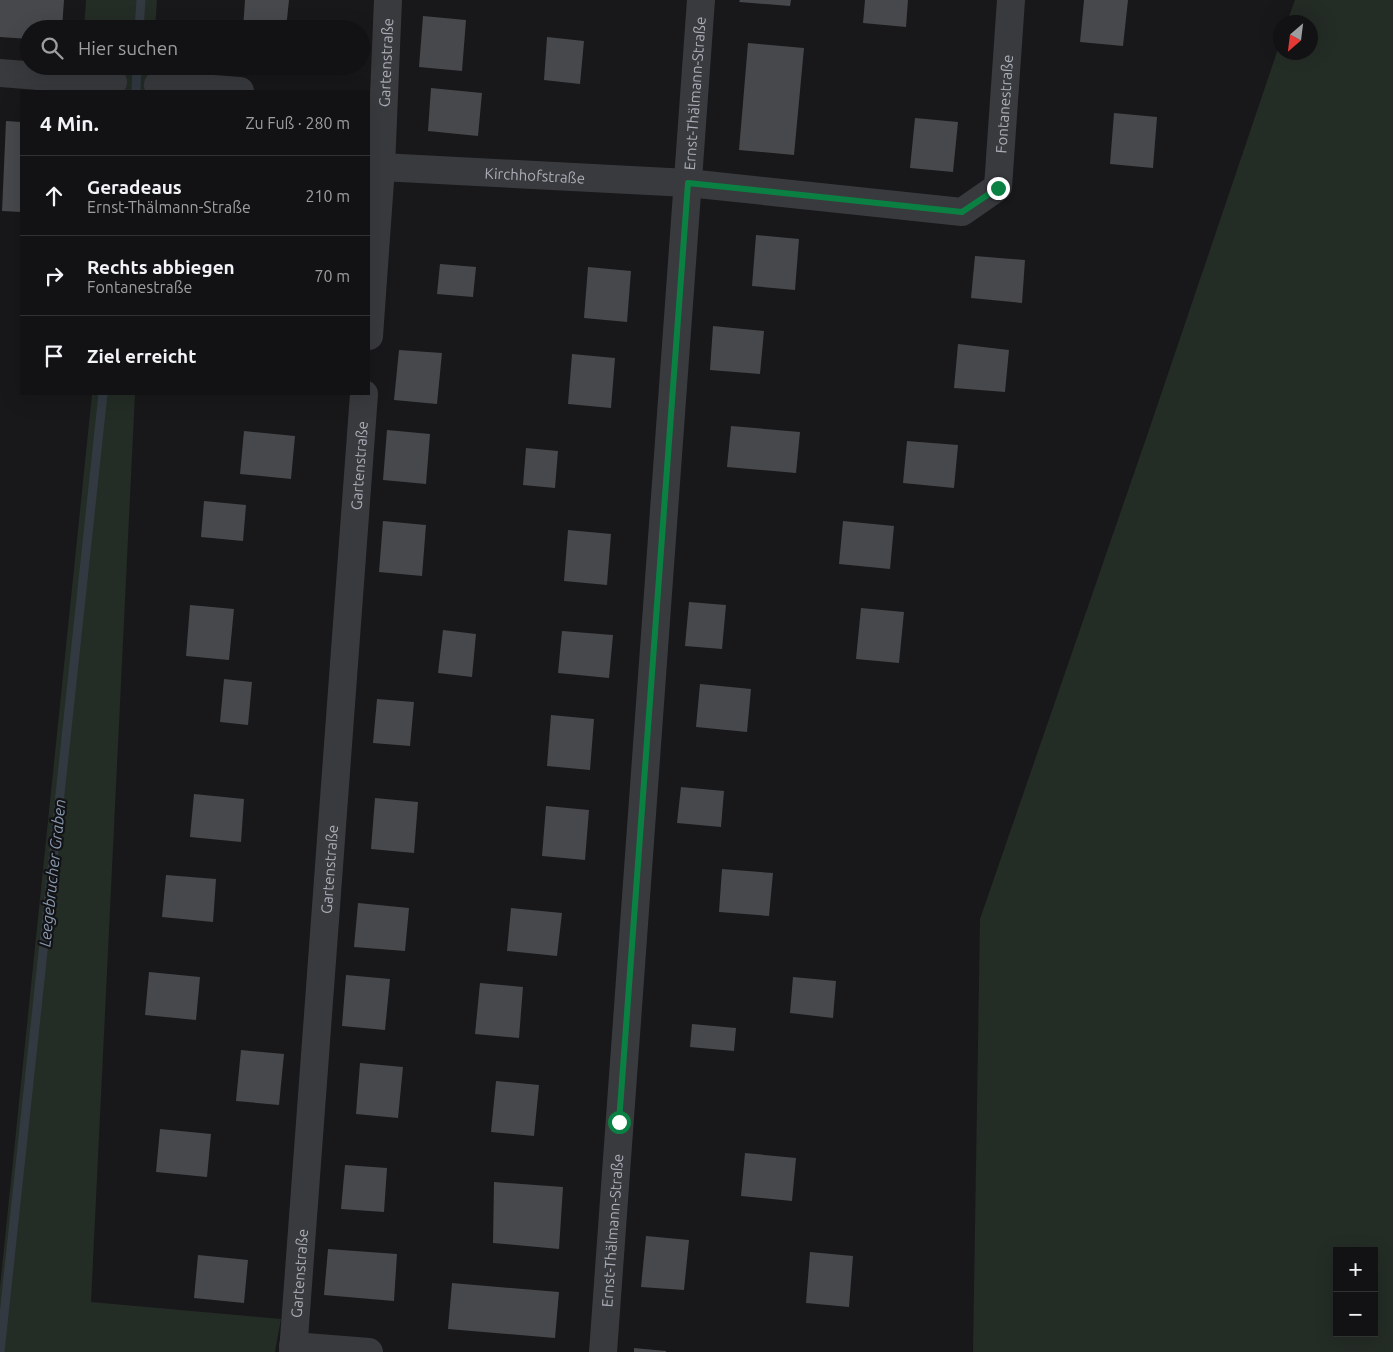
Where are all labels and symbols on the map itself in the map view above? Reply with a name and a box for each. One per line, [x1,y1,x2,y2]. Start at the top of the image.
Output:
north arrow [1273,15,1318,60]
street label: Ernst-Thälmann-Straße [680,16,708,171]
street label: Gartenstraße [375,18,396,107]
street label: Fontanestraße [992,54,1016,154]
street label: Kirchhofstraße [484,164,585,186]
route end [987,177,1010,200]
street label: Gartenstraße [347,420,370,511]
water label: Leegebrucher Graben [35,798,69,948]
street label: Gartenstraße [317,824,341,914]
route start [608,1111,631,1134]
street label: Ernst-Thälmann-Straße [598,1153,626,1308]
street label: Gartenstraße [287,1228,311,1318]

